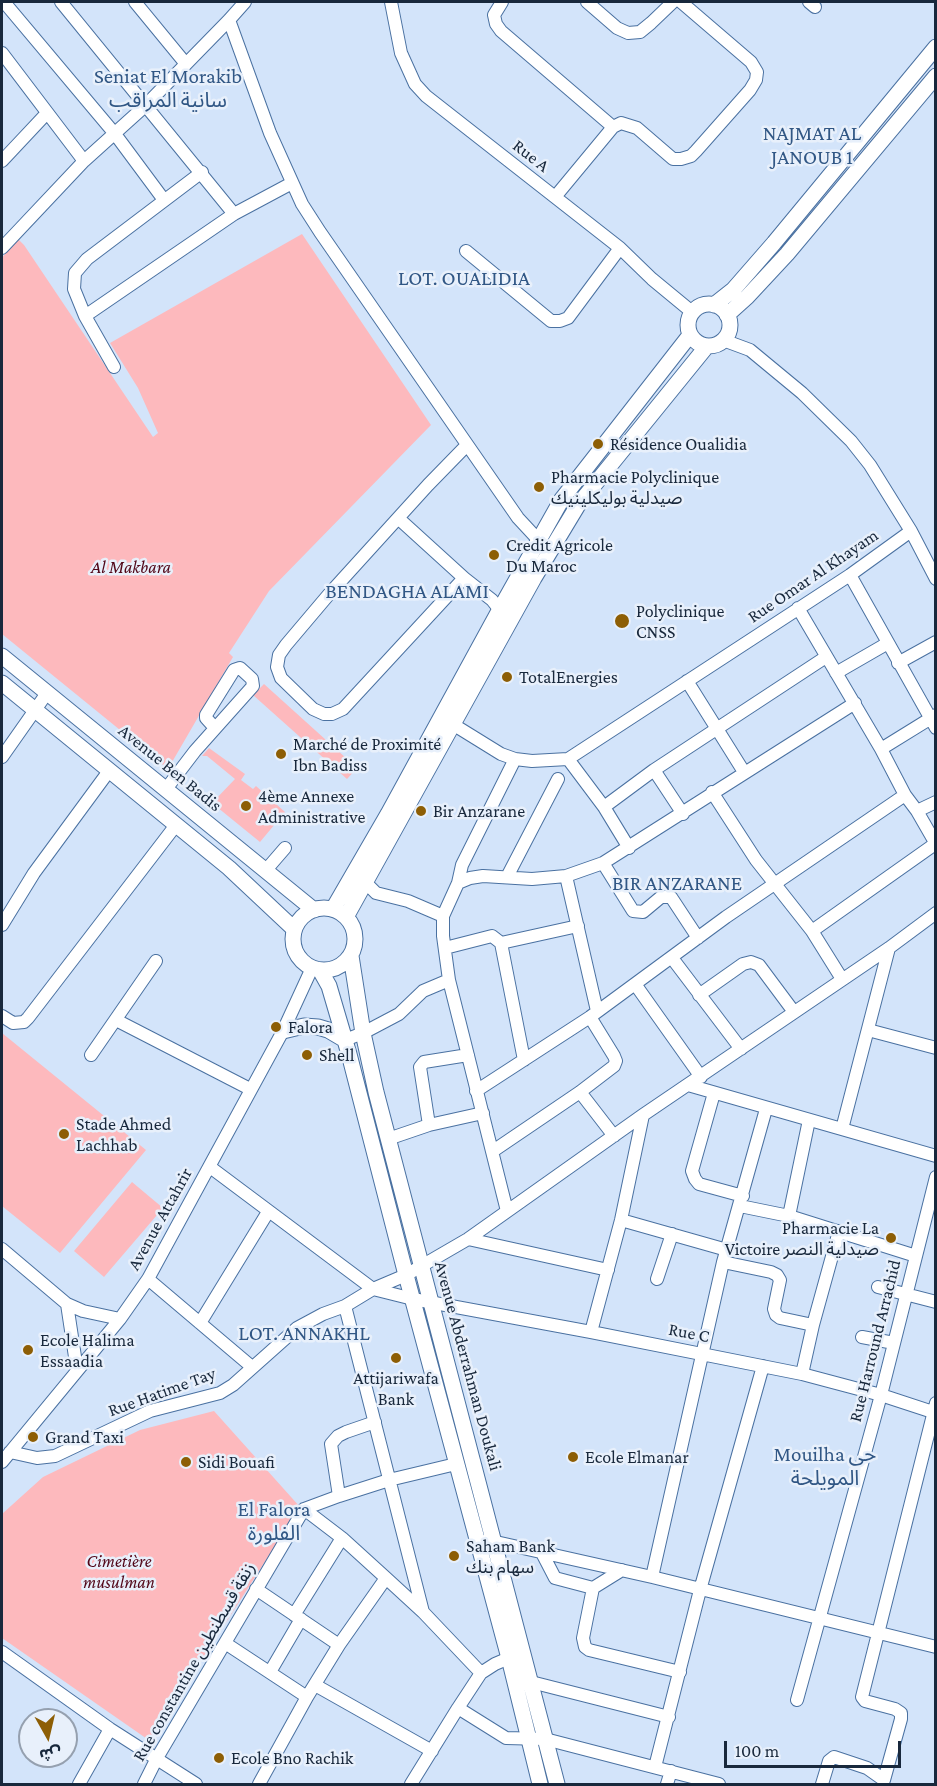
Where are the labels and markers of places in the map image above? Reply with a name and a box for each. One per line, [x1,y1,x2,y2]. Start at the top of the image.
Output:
place label: Résidence Oualidia [610,433,747,455]
marker: Résidence Oualidia [591,437,605,451]
place label: Pharmacie Polyclinique صيدلية بوليكلينيك [551,466,719,508]
marker: Pharmacie Polyclinique صيدلية بوليكلينيك [532,480,546,494]
place label: Credit Agricole Du Maroc [506,534,613,576]
marker: Credit Agricole Du Maroc [487,548,501,562]
place label: Polyclinique CNSS [636,600,724,642]
marker: Polyclinique CNSS [613,612,631,630]
place label: TotalEnergies [519,666,618,688]
marker: TotalEnergies [500,670,514,684]
place label: Marché de Proximité Ibn Badiss [293,733,441,776]
marker: Marché de Proximité Ibn Badiss [274,747,288,761]
place label: 4ème Annexe Administrative [258,785,365,828]
marker: 4ème Annexe Administrative [239,799,253,813]
place label: Bir Anzarane [433,800,525,822]
marker: Bir Anzarane [414,804,428,818]
place label: Falora [288,1016,333,1038]
marker: Falora [269,1020,283,1034]
place label: Shell [319,1044,354,1066]
marker: Shell [300,1048,314,1062]
place label: Stade Ahmed Lachhab [76,1113,171,1156]
marker: Stade Ahmed Lachhab [57,1127,71,1141]
place label: Pharmacie La Victoire صيدلية النصر [725,1217,879,1260]
marker: Pharmacie La Victoire صيدلية النصر [884,1231,898,1245]
place label: Ecole Halima Essaadia [40,1329,134,1372]
marker: Ecole Halima Essaadia [21,1343,35,1357]
marker: Attijariwafa Bank [389,1351,403,1365]
place label: Attijariwafa Bank [353,1367,439,1410]
place label: Grand Taxi [45,1426,124,1448]
marker: Grand Taxi [26,1430,40,1444]
place label: Ecole Elmanar [585,1446,689,1468]
marker: Ecole Elmanar [566,1450,580,1464]
place label: Sidi Bouafi [198,1451,275,1473]
marker: Sidi Bouafi [179,1455,193,1469]
place label: Saham Bank سهام بنك [466,1535,555,1578]
marker: Saham Bank سهام بنك [447,1549,461,1563]
place label: Ecole Bno Rachik [231,1747,353,1769]
marker: Ecole Bno Rachik [212,1751,226,1765]

